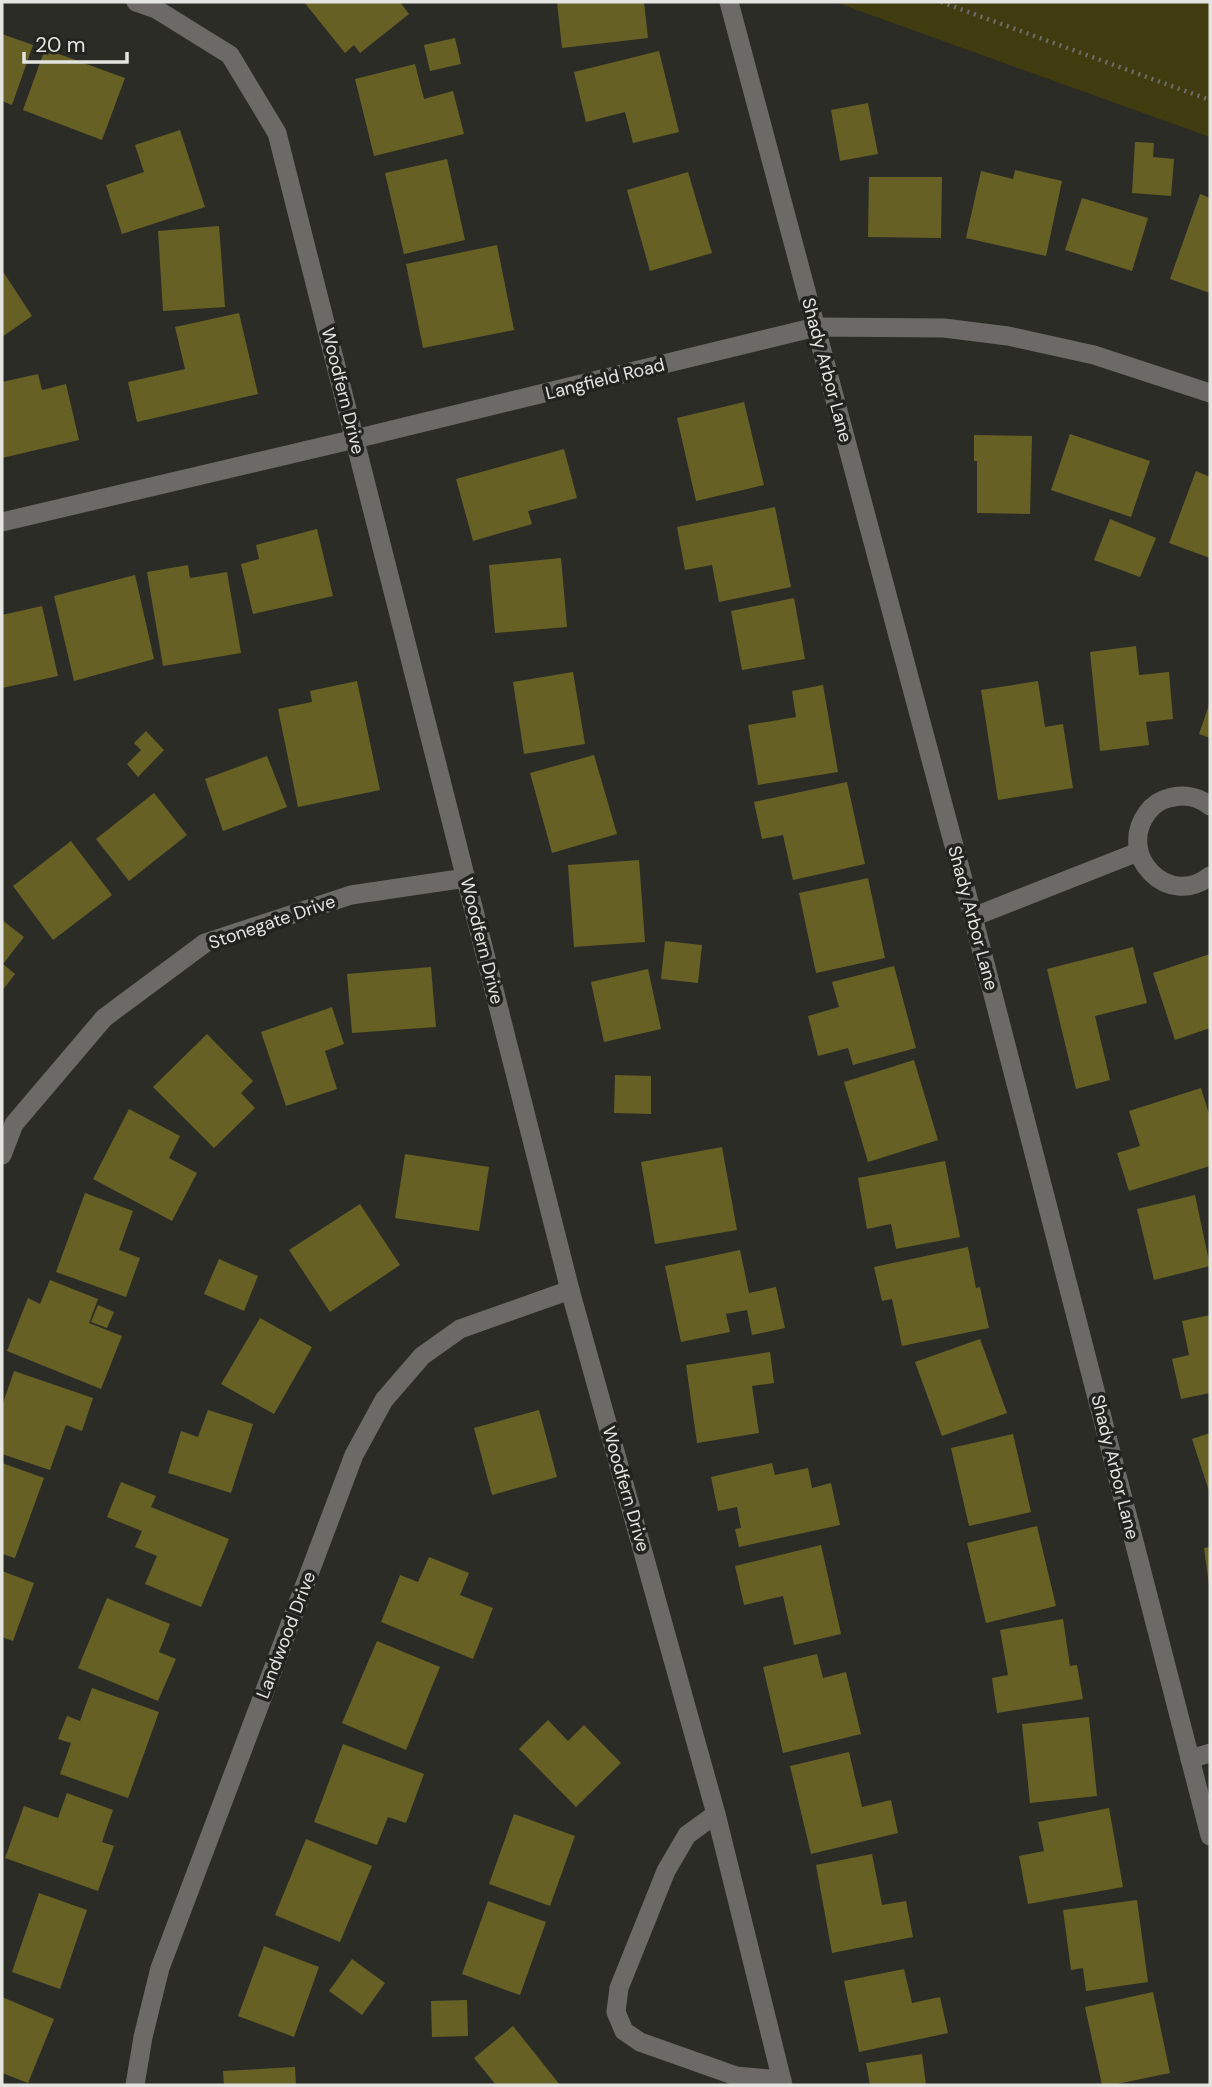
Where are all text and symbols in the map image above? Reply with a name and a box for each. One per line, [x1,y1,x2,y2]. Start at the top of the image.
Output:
scale bar [24,21,128,65]
text: 20 m [35,31,86,59]
street label: Shady Arbor Lane [796,295,858,445]
street label: Woodfern Drive [316,325,370,457]
street label: Langfield Road [543,353,667,405]
street label: Shady Arbor Lane [942,843,1004,993]
street label: Woodfern Drive [455,875,509,1007]
street label: Stonegate Drive [205,889,339,955]
street label: Shady Arbor Lane [1085,1392,1145,1542]
street label: Woodfern Drive [597,1423,655,1555]
street label: Landwood Drive [251,1568,321,1702]

